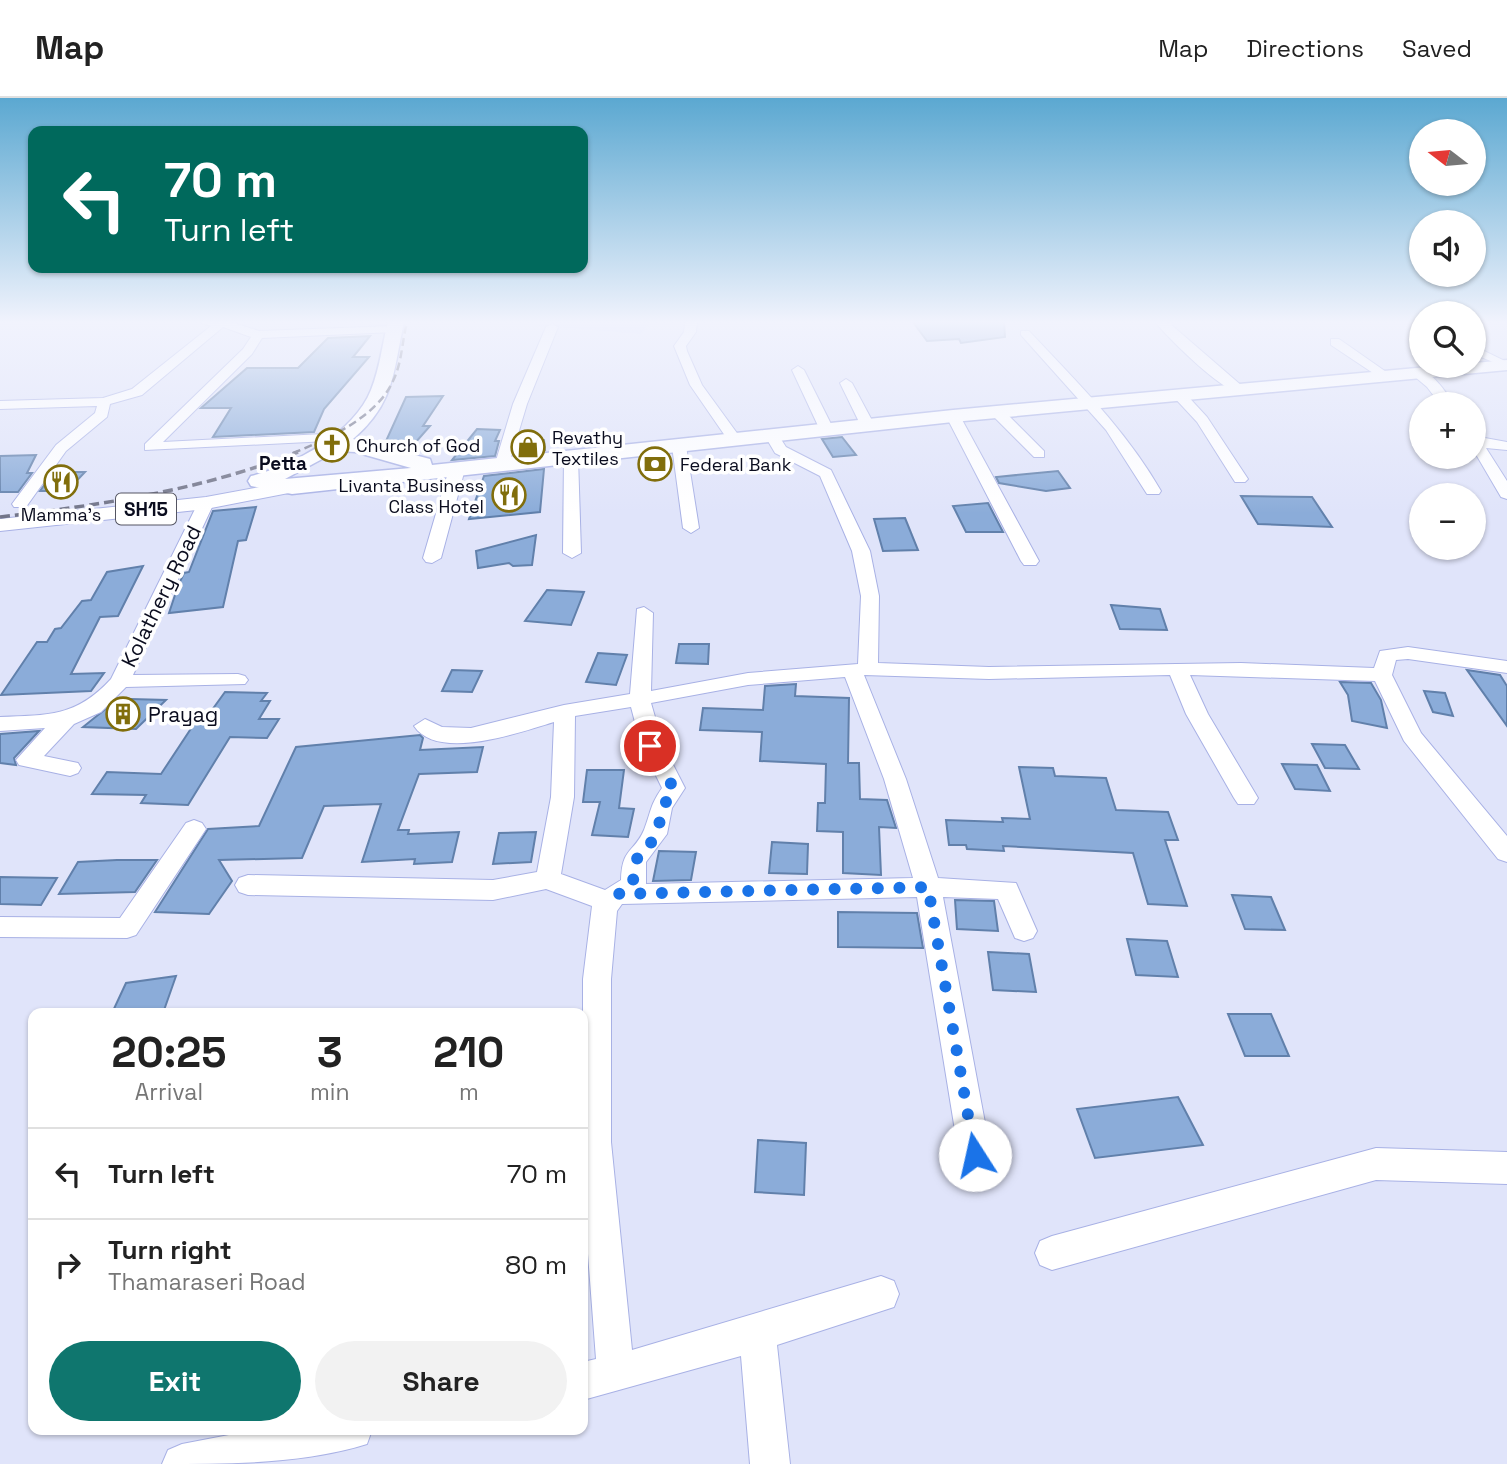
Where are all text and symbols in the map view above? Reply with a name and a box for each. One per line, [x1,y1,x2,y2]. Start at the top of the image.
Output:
text: Map [35,27,104,69]
text: Map [1158,33,1208,64]
text: Directions [1246,33,1364,64]
text: Saved [1402,33,1472,64]
north arrow [1409,119,1486,196]
map controls [1409,119,1486,560]
text: 70 m [164,149,277,211]
icon: left [49,154,140,245]
text: Turn left [164,210,294,250]
button: sound [1409,210,1486,287]
button: search [1409,301,1486,378]
button: + [1409,392,1486,469]
church icon: Church of God [313,426,351,464]
place label: Revathy Textiles [552,426,623,470]
shop icon: Revathy Textiles [509,428,547,466]
place label: Church of God [356,434,480,457]
bank icon: Federal Bank [636,445,674,483]
district label: Petta [259,451,307,476]
place label: Federal Bank [680,453,792,476]
restaurant icon: Mamma's [42,463,80,501]
place label: Livanta Business Class Hotel [339,474,484,518]
restaurant icon: Livanta Business Class Hotel [490,476,528,514]
button: − [1409,483,1486,560]
road number: SH15 [116,494,176,524]
place label: Mamma's [21,503,101,526]
street label: Kolathery Road [115,521,207,671]
building icon: Prayag [104,695,142,733]
place label: Prayag [148,701,218,728]
pin [620,716,680,776]
icon: arrive [631,727,669,765]
text: 20:25 [112,1026,226,1079]
text: 3 [317,1026,343,1079]
text: 210 [433,1026,504,1079]
text: Arrival [135,1077,203,1107]
text: min [310,1077,350,1107]
text: m [459,1077,479,1107]
position arrow [938,1118,1012,1192]
icon: left [49,1155,87,1193]
text: Turn left [108,1157,215,1191]
text: 70 m [507,1157,567,1191]
text: Turn right [108,1233,232,1267]
icon: right [49,1246,87,1284]
text: 80 m [505,1248,567,1282]
text: Thamaraseri Road [108,1267,306,1297]
button: Exit [49,1341,301,1421]
button: Share [315,1341,567,1421]

